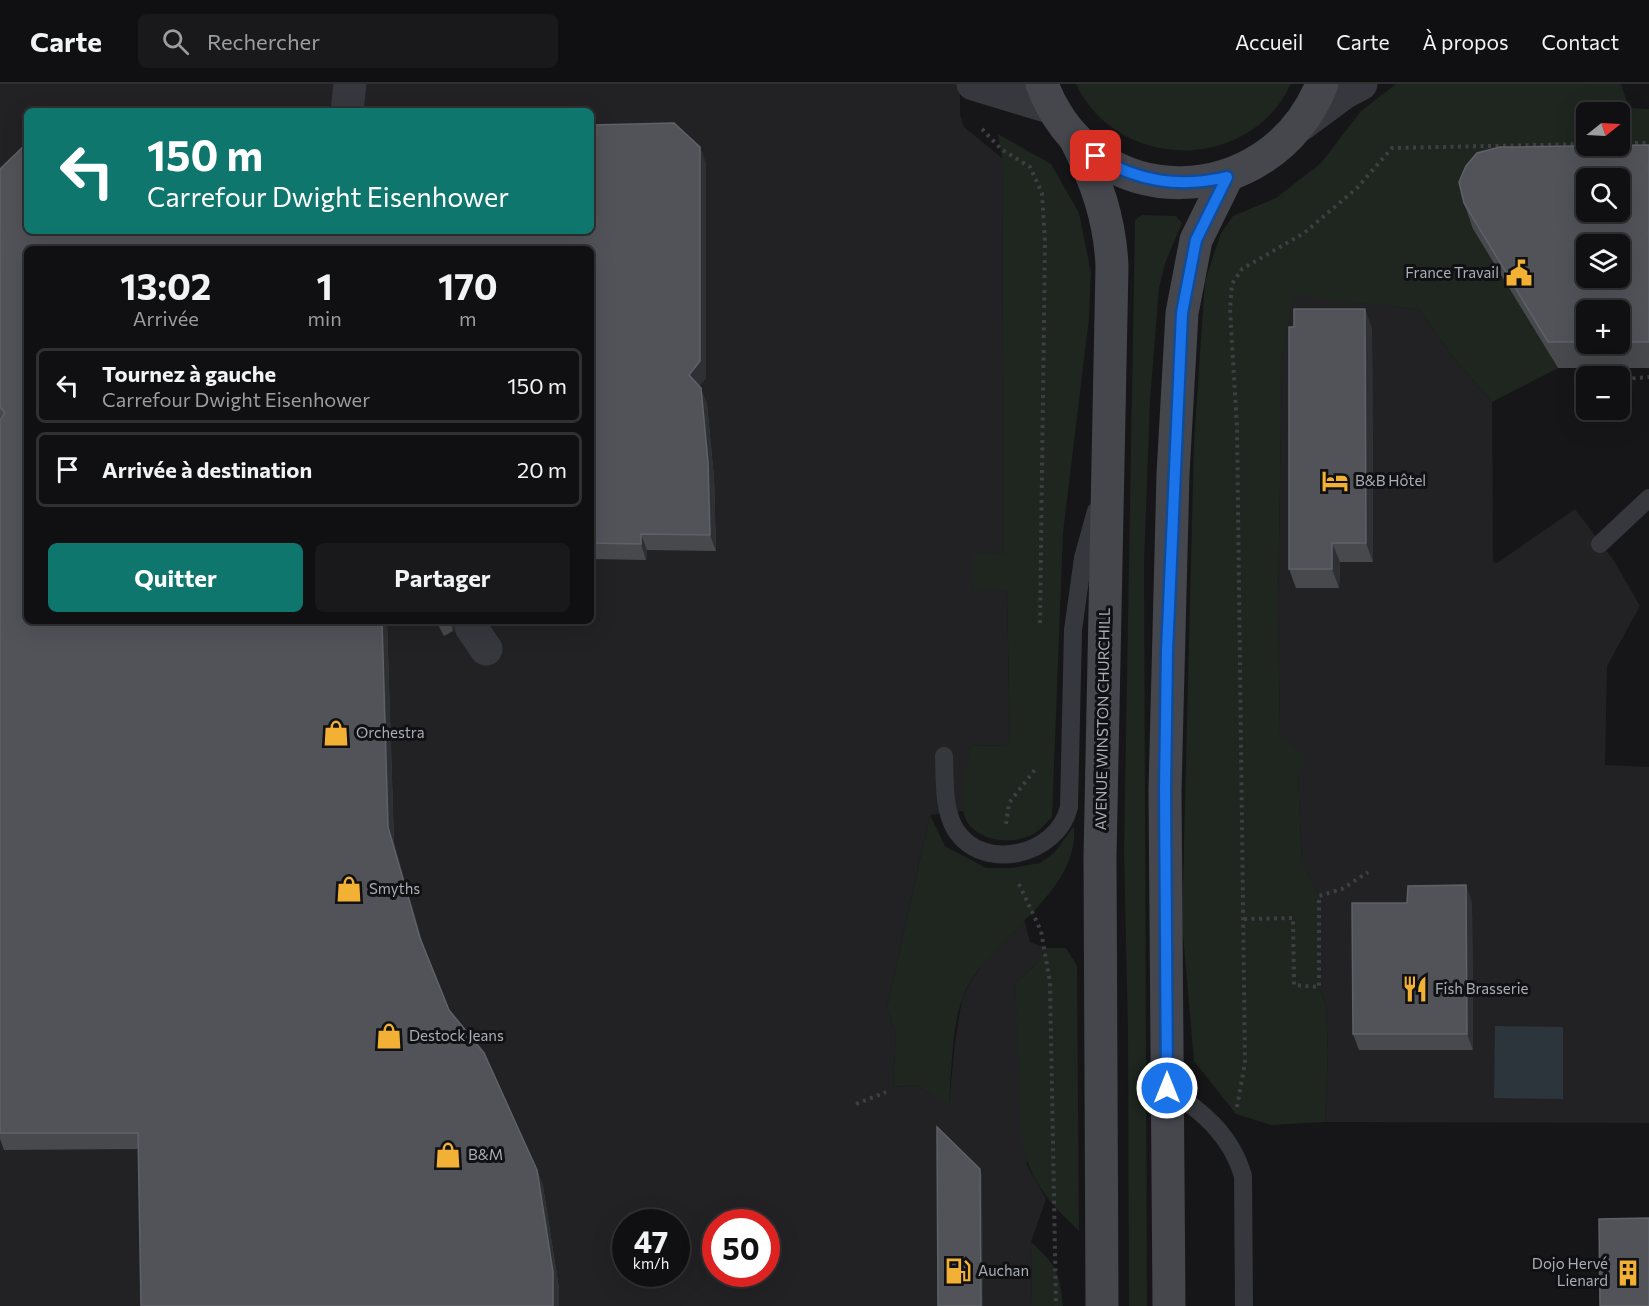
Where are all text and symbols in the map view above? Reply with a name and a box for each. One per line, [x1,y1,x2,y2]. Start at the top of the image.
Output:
search box [138,14,558,68]
text: Carte [30,24,102,58]
icon: search [159,25,192,58]
text: Rechercher [207,28,320,55]
text: Accueil [1235,29,1303,54]
text: Carte [1336,29,1390,54]
text: À propos [1423,29,1508,54]
text: Contact [1541,29,1619,54]
north arrow [1576,102,1630,156]
map controls [1576,102,1630,420]
text: 150 m [147,128,263,180]
pin [1070,130,1121,181]
icon: left [48,132,126,210]
icon: arrive [1079,139,1112,172]
button: search [1576,168,1630,222]
text: Carrefour Dwight Eisenhower [147,180,509,213]
button: layers [1576,234,1630,288]
public building icon: France Travail [1504,258,1534,288]
text: 13:02 [120,263,211,307]
text: 1 [316,263,333,307]
text: 170 [438,263,498,307]
place label: France Travail [1405,263,1499,281]
button: + [1576,300,1630,354]
text: Arrivée [133,306,199,330]
text: min [308,306,342,330]
text: m [459,306,477,330]
text: Tournez à gauche [102,360,276,387]
button: − [1576,366,1630,420]
icon: left [51,369,84,402]
text: 150 m [507,372,567,399]
text: Carrefour Dwight Eisenhower [102,387,370,411]
icon: arrive [51,453,84,486]
text: Arrivée à destination [102,456,312,483]
text: 20 m [517,456,567,483]
hotel icon: B&B Hôtel [1320,466,1350,496]
place label: B&B Hôtel [1355,471,1426,489]
button: Quitter [48,543,303,612]
button: Partager [315,543,570,612]
street label: AVENUE WINSTON CHURCHILL [1091,607,1113,830]
shop icon: Orchestra [321,718,351,748]
place label: Orchestra [356,723,425,741]
shop icon: Smyths [334,874,364,904]
place label: Smyths [369,879,420,897]
restaurant icon: Fish Brasserie [1400,974,1430,1004]
place label: Fish Brasserie [1435,979,1529,997]
shop icon: Destock Jeans [374,1021,404,1051]
place label: Destock Jeans [409,1026,504,1044]
position arrow [1135,1056,1199,1120]
shop icon: B&M [433,1140,463,1170]
place label: B&M [468,1145,503,1163]
speed limit sign: 50 [702,1209,780,1287]
text: 47 [634,1222,668,1259]
text: km/h [633,1254,669,1272]
place label: Dojo Hervé Lienard [1532,1254,1608,1289]
fuel station icon: Auchan [943,1256,973,1286]
building icon: Dojo Hervé Lienard [1613,1258,1643,1288]
place label: Auchan [978,1261,1029,1279]

